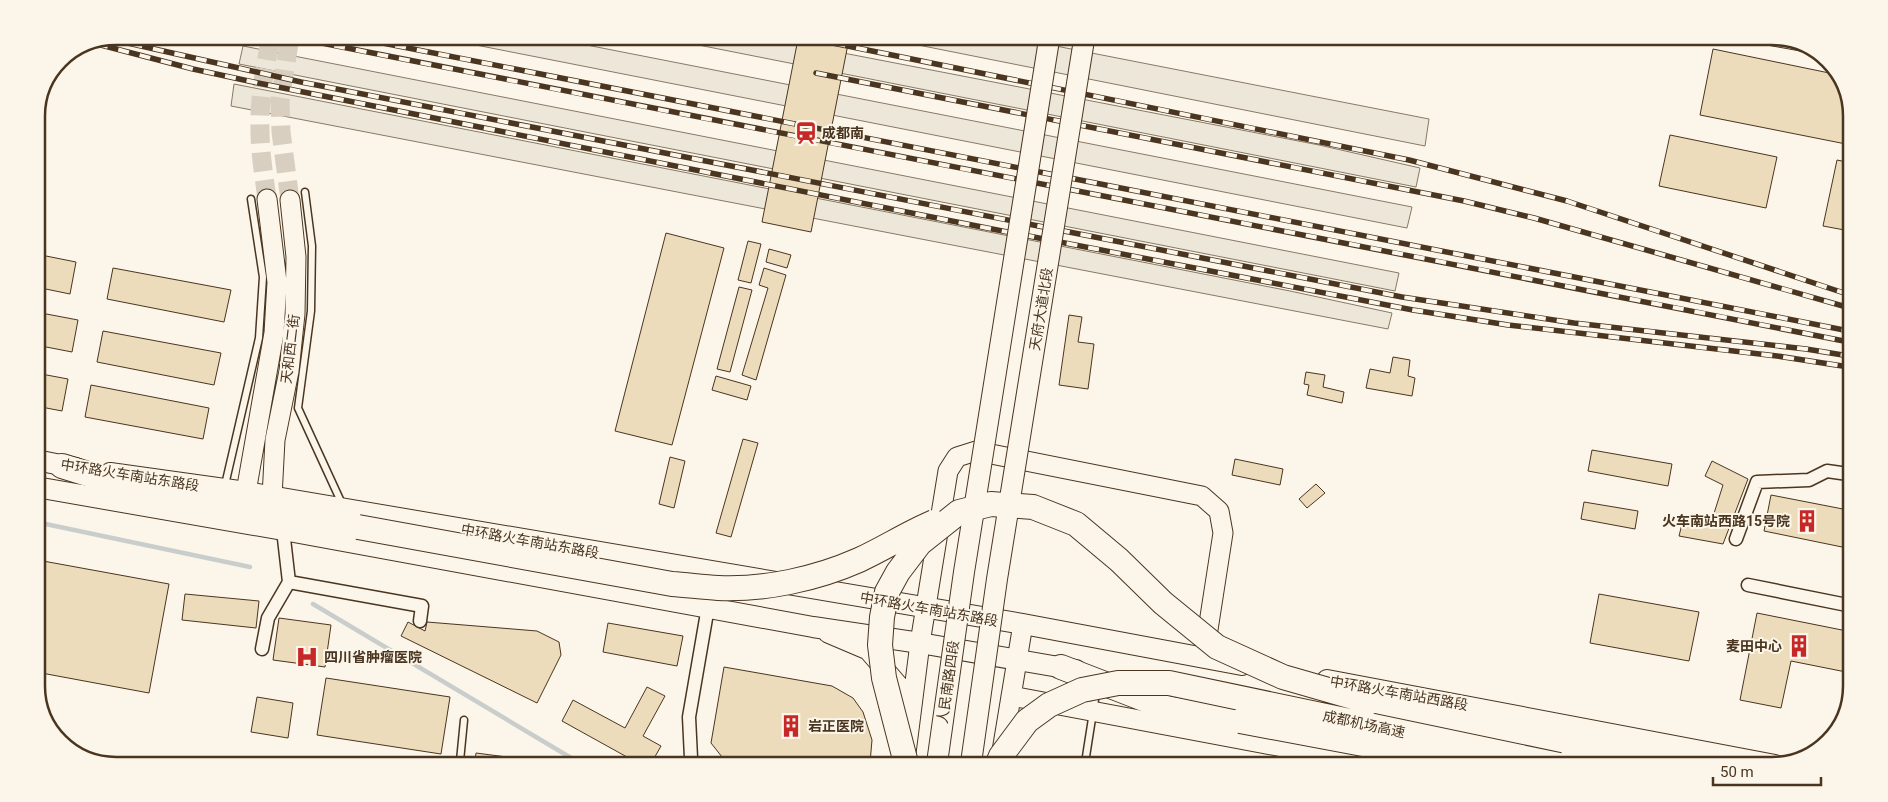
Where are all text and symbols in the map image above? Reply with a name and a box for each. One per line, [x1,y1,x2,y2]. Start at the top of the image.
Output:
station icon: 成都南 [793,120,819,146]
place label: 成都南 [822,125,864,141]
street label: 天府大道北段 [1027,266,1055,352]
street label: 天和西二街 [278,313,302,385]
street label: 中环路火车南站东路段 [60,456,200,494]
building icon: 火车南站西路15号院 [1794,508,1820,534]
place label: 火车南站西路15号院 [1662,513,1790,529]
street label: 中环路火车南站东路段 [460,521,600,561]
street label: 中环路火车南站东路段 [859,589,999,629]
building icon: 麦田中心 [1786,633,1812,659]
place label: 麦田中心 [1726,638,1782,654]
street label: 人民南路四段 [934,639,962,725]
hospital icon: 四川省肿瘤医院 [294,644,320,670]
place label: 四川省肿瘤医院 [324,649,422,665]
street label: 中环路火车南站西路段 [1329,673,1469,713]
street label: 成都机场高速 [1321,707,1407,741]
building icon: 岩正医院 [778,713,804,739]
place label: 岩正医院 [808,718,864,734]
scale bar [1713,754,1820,786]
text: 50 m [1720,763,1754,781]

